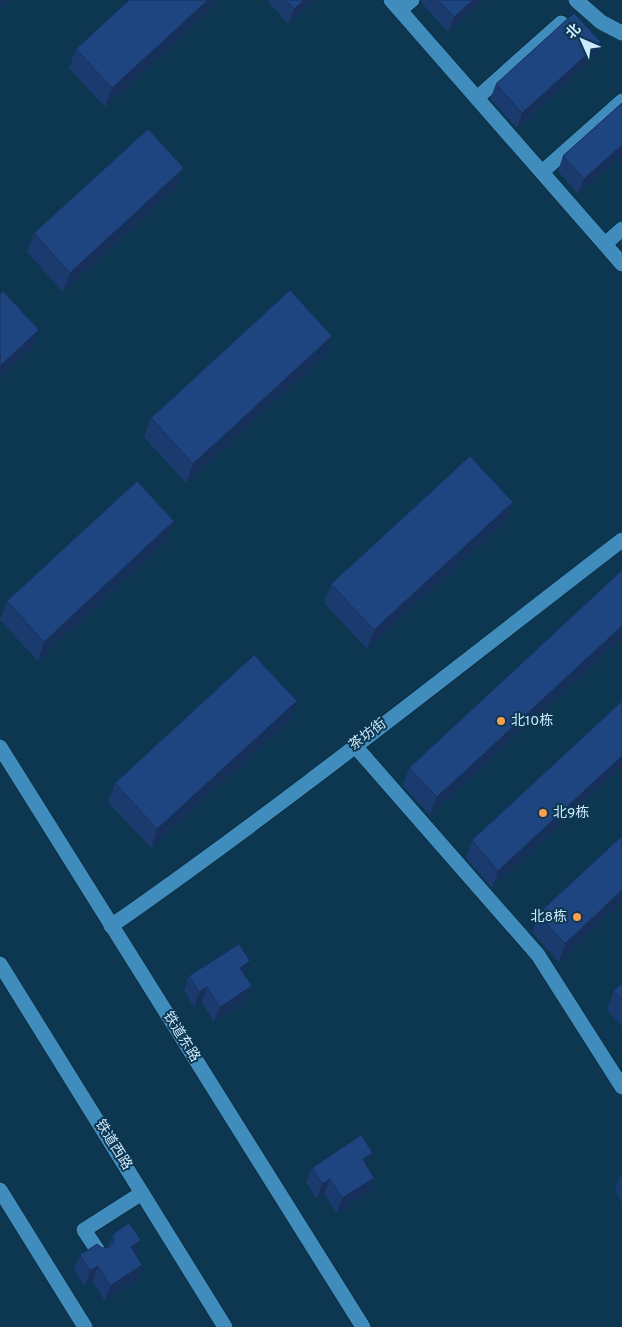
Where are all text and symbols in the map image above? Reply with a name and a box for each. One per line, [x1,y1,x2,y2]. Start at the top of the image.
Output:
north arrow [557,15,607,65]
text: 北 [563,21,585,43]
place label: 北10栋 [511,712,553,730]
street label: 茶坊街 [346,715,390,754]
marker: 北10栋 [495,715,507,727]
place label: 北9栋 [553,804,589,822]
marker: 北9栋 [537,807,549,819]
place label: 北8栋 [530,908,567,926]
marker: 北8栋 [571,911,583,923]
street label: 铁道东路 [159,1009,203,1065]
street label: 铁道西路 [91,1117,135,1173]

